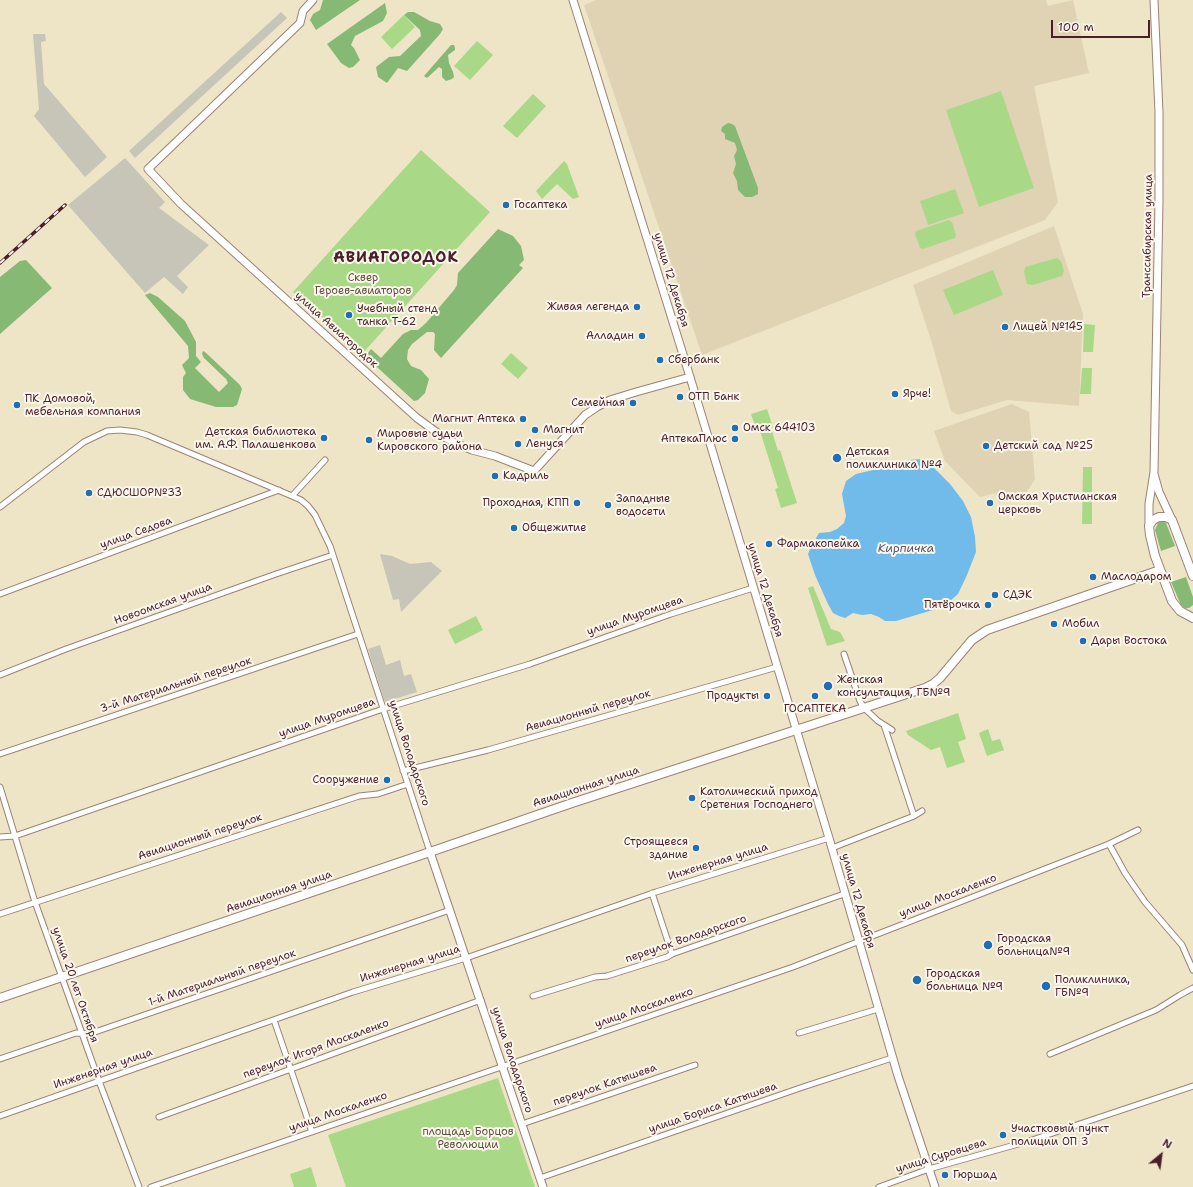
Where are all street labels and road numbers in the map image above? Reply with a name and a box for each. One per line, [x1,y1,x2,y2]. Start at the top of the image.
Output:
street label: Транссибирская улица [1140,174,1156,298]
street label: улица 12 Декабря [650,231,692,329]
street label: улица Авиагородок [292,289,380,371]
street label: улица Седова [98,514,174,552]
street label: улица 12 Декабря [744,541,786,639]
street label: Новоомская улица [112,580,214,628]
street label: улица Муромцева [585,593,685,639]
street label: 3-й Материальный переулок [99,654,253,716]
street label: Авиационный переулок [524,687,652,735]
street label: улица Муромцева [277,695,377,741]
street label: улица Володарского [386,698,432,808]
street label: Авиационная улица [531,764,641,810]
street label: Авиационный переулок [136,811,264,863]
street label: Инженерная улица [666,841,770,883]
street label: улица 12 Декабря [838,852,878,950]
street label: Авиационная улица [224,868,334,916]
street label: улица Москаленко [897,871,999,921]
street label: переулок Володарского [624,912,748,966]
street label: улица 20 лет Октября [49,926,101,1044]
street label: Инженерная улица [358,943,462,985]
street label: 1-й Материальный переулок [147,947,297,1009]
street label: улица Москаленко [593,985,695,1031]
street label: улица Володарского [489,1005,535,1115]
street label: переулок Игоря Москаленко [241,1016,391,1082]
street label: Инженерная улица [52,1046,154,1092]
street label: переулок Катышева [551,1061,659,1109]
street label: улица Бориса Катышева [647,1080,779,1136]
street label: улица Москаленко [287,1089,389,1135]
street label: улица Суровцева [894,1136,988,1176]

